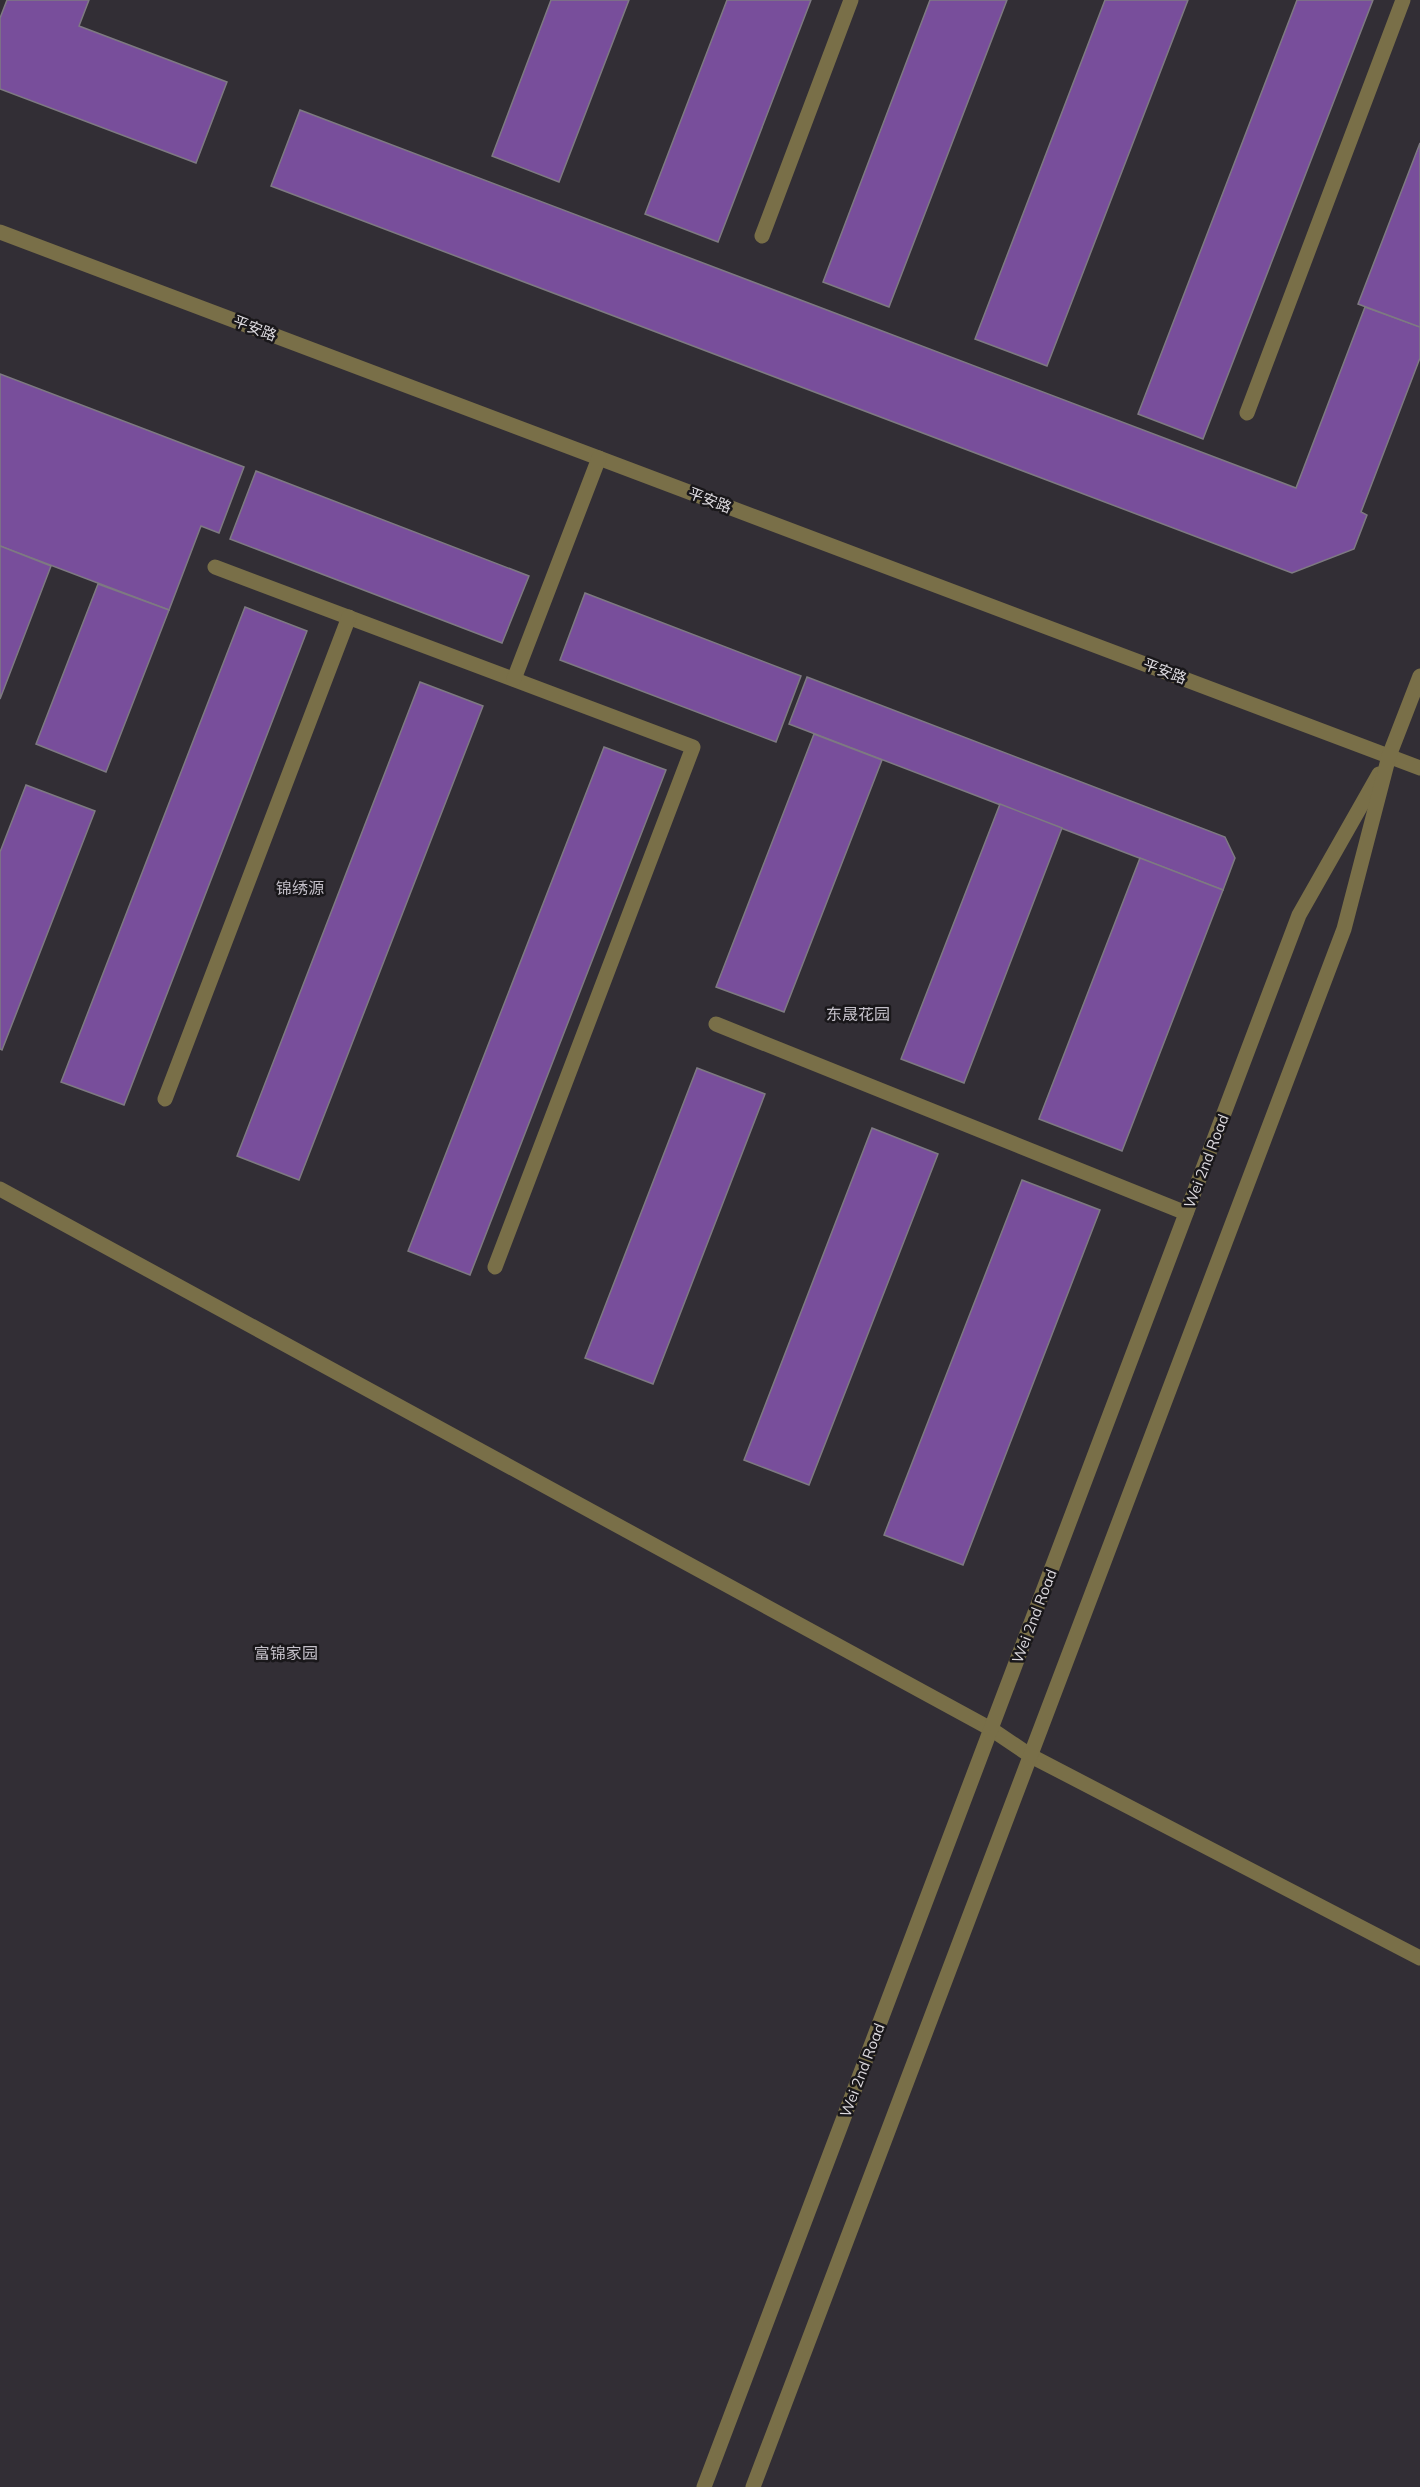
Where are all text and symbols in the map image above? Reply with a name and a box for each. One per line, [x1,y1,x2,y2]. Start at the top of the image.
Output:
street label: 平安路 [231,311,279,345]
street label: 平安路 [686,483,734,517]
street label: 平安路 [1141,654,1189,688]
district label: 锦绣源 [276,878,324,898]
district label: 东晟花园 [826,1004,890,1024]
street label: Wei 2nd Road [1179,1111,1233,1211]
street label: Wei 2nd Road [1007,1566,1061,1666]
district label: 富锦家园 [254,1643,318,1663]
street label: Wei 2nd Road [835,2020,889,2120]

